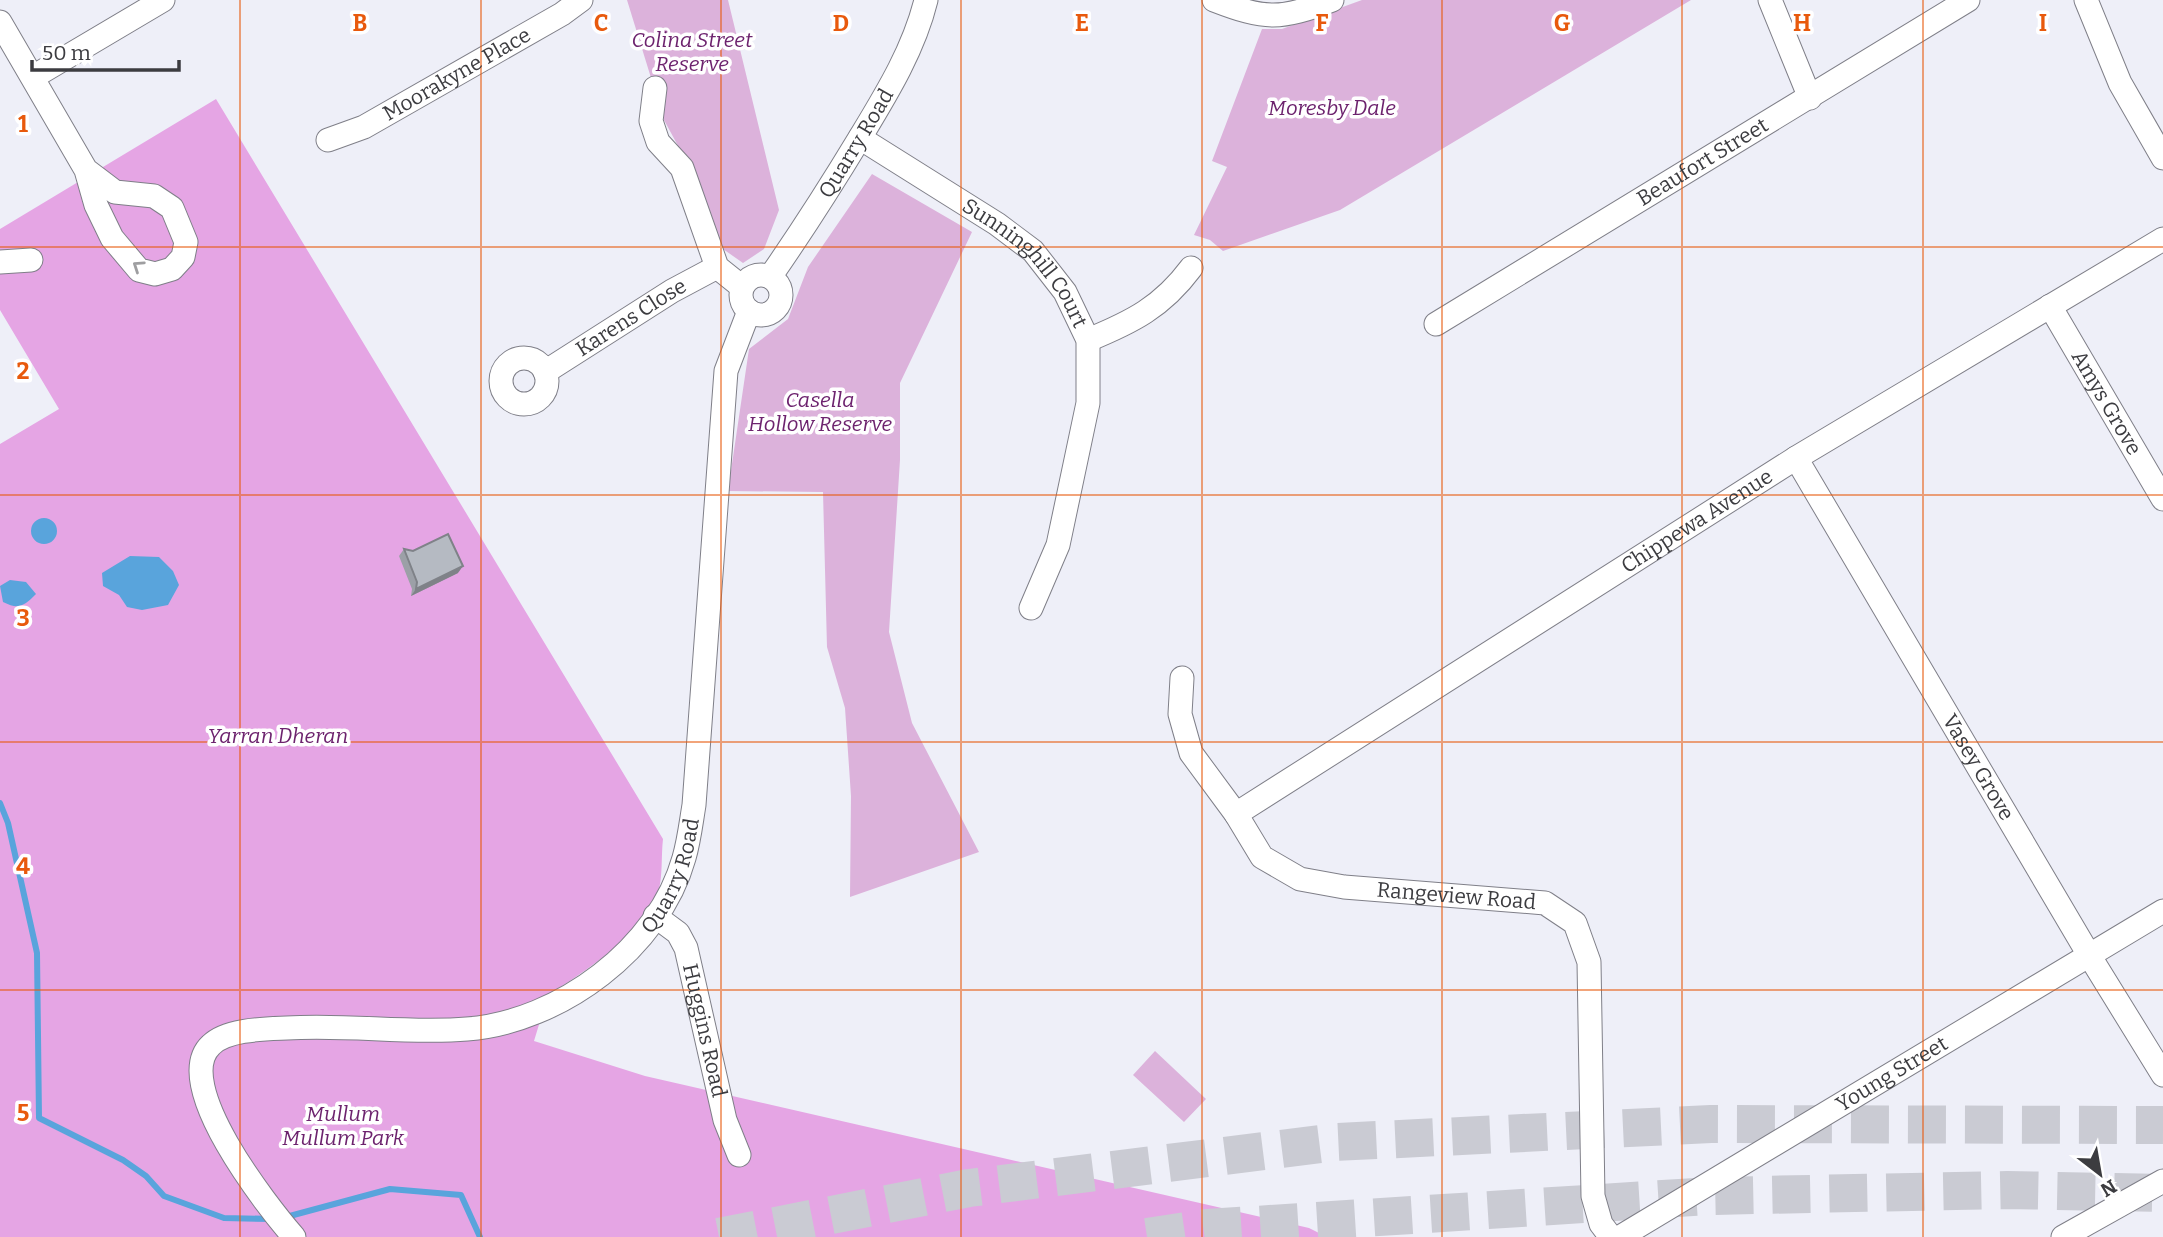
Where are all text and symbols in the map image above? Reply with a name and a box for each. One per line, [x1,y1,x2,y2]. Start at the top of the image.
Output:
text: B [353,9,367,37]
text: C [594,9,608,37]
text: D [833,9,849,37]
text: E [1075,9,1089,37]
text: F [1316,9,1329,37]
text: G [1554,9,1571,37]
text: H [1793,9,1811,37]
text: I [2039,9,2047,37]
street label: Moorakyne Place [378,22,535,126]
park label: Colina Street Reserve [632,27,753,77]
scale bar [32,28,178,72]
text: 50 m [42,40,91,66]
street label: Quarry Road [813,84,899,203]
park label: Moresby Dale [1268,95,1396,121]
text: 1 [18,110,28,138]
street label: Beaufort Street [1632,112,1773,212]
street label: Sunninghill Court [957,193,1093,332]
one-way arrow [133,262,146,275]
street label: Karens Close [571,273,691,362]
street label: Amys Grove [2066,346,2147,460]
text: 2 [17,357,30,385]
park label: Casella Hollow Reserve [748,387,892,437]
street label: Chippewa Avenue [1616,463,1777,579]
text: 3 [16,604,30,632]
street label: Vasey Grove [1937,709,2020,825]
park label: Yarran Dheran [208,723,348,749]
street label: Quarry Road [635,816,705,939]
text: 4 [16,852,30,880]
street label: Rangeview Road [1376,877,1537,915]
street label: Huggins Road [677,961,732,1100]
street label: Young Street [1831,1030,1953,1117]
text: 5 [17,1099,29,1127]
park label: Mullum Mullum Park [282,1101,405,1151]
north arrow [2065,1139,2135,1209]
text: N [2096,1175,2121,1202]

